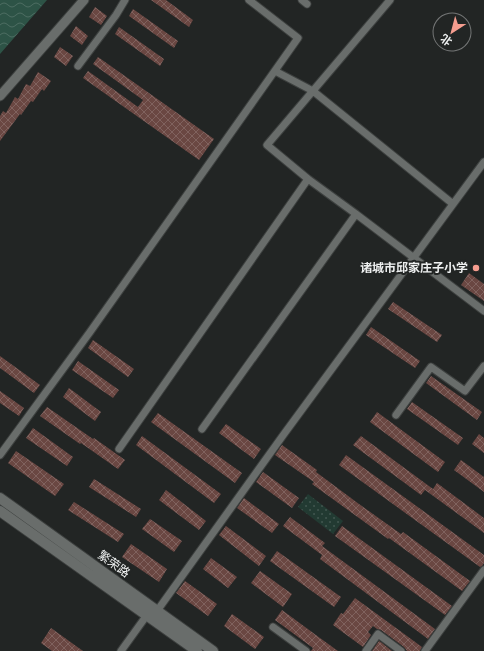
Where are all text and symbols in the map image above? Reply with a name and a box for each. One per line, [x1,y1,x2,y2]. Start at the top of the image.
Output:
north arrow [432,12,472,52]
text: 北 [438,31,455,49]
place label: 诸城市邱家庄子小学 [360,260,468,276]
marker: 诸城市邱家庄子小学 [471,263,481,273]
street label: 繁荣路 [95,547,133,581]

